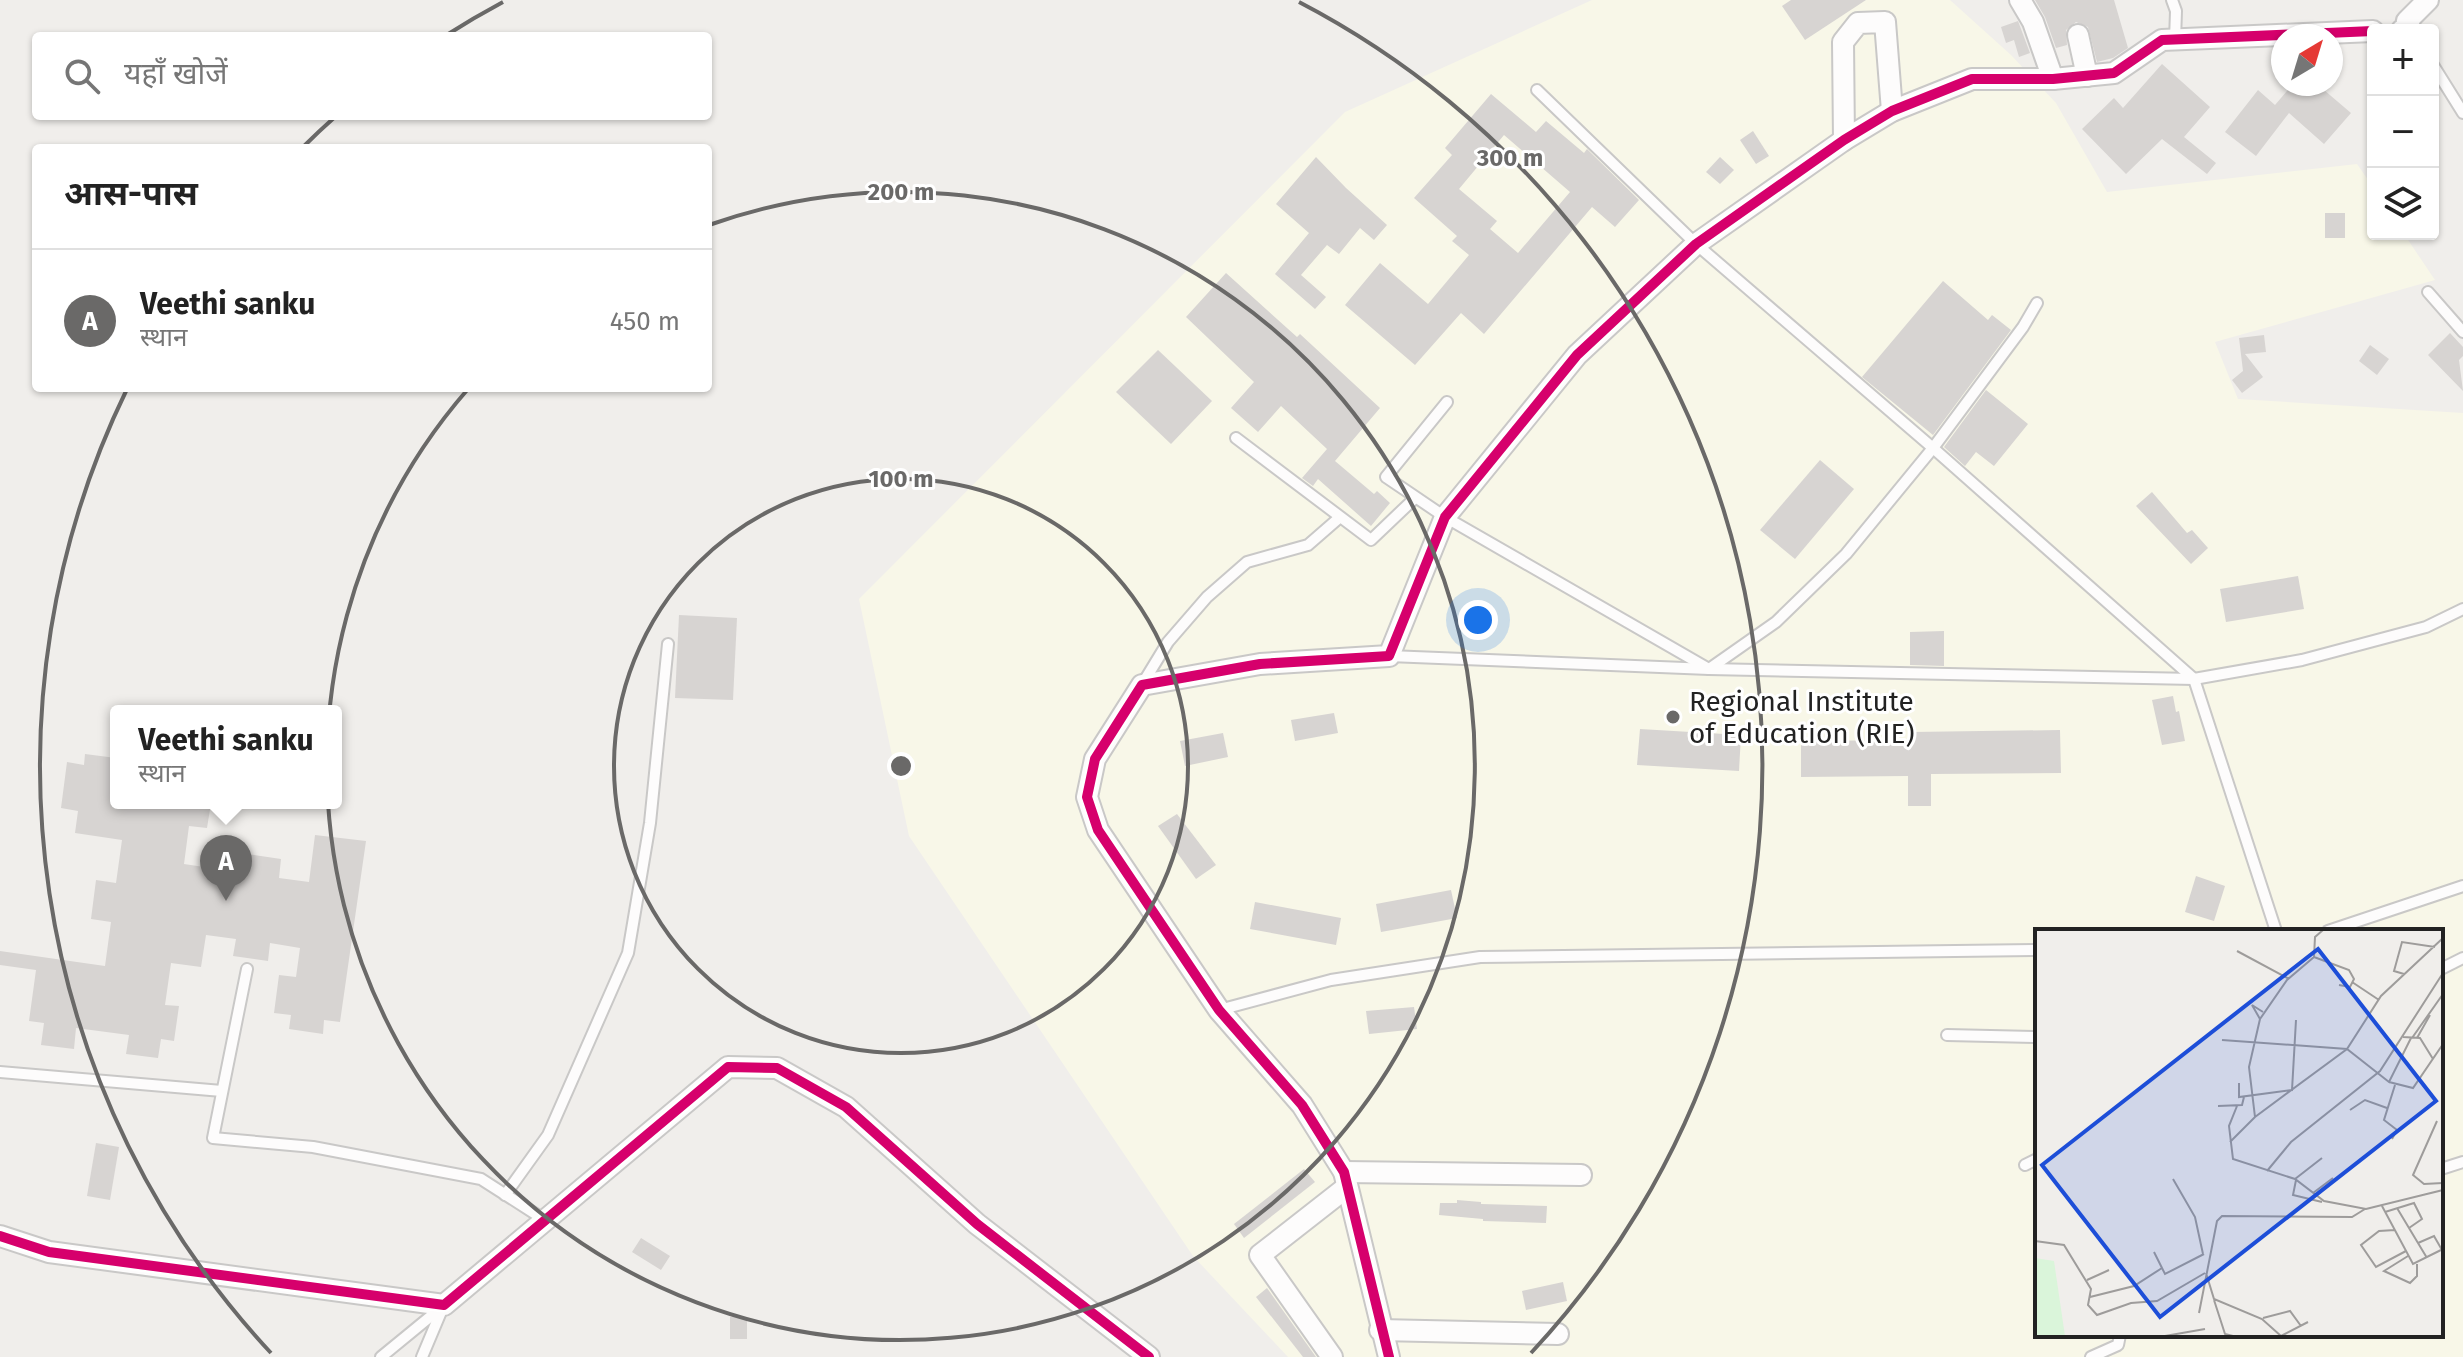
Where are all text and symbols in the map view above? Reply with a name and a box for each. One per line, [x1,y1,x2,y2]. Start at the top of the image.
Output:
north arrow [2271,24,2343,96]
map controls [2367,24,2439,240]
button: + [2367,24,2439,96]
search box [32,32,712,120]
icon: search [60,54,104,98]
text: यहाँ खोजें [124,56,228,92]
button: − [2367,96,2439,168]
text: 300 m [1476,144,1543,172]
button: layers [2367,168,2439,240]
text: आस-पास [64,173,198,214]
text: 200 m [868,178,934,206]
text: Veethi sanku [140,286,315,322]
text: A [82,306,98,337]
text: 450 m [610,306,680,337]
text: स्थान [140,322,187,353]
text: 100 m [868,465,934,493]
your location [1458,600,1498,640]
place label: Regional Institute of Education (RIE) [1689,685,1914,750]
popup [110,705,342,809]
marker: Regional Institute of Education (RIE) [1664,708,1682,726]
text: Veethi sanku [138,722,314,758]
centre of rings [887,752,915,780]
text: स्थान [138,758,186,789]
pin: A [200,835,252,901]
inset map [2035,929,2443,1337]

